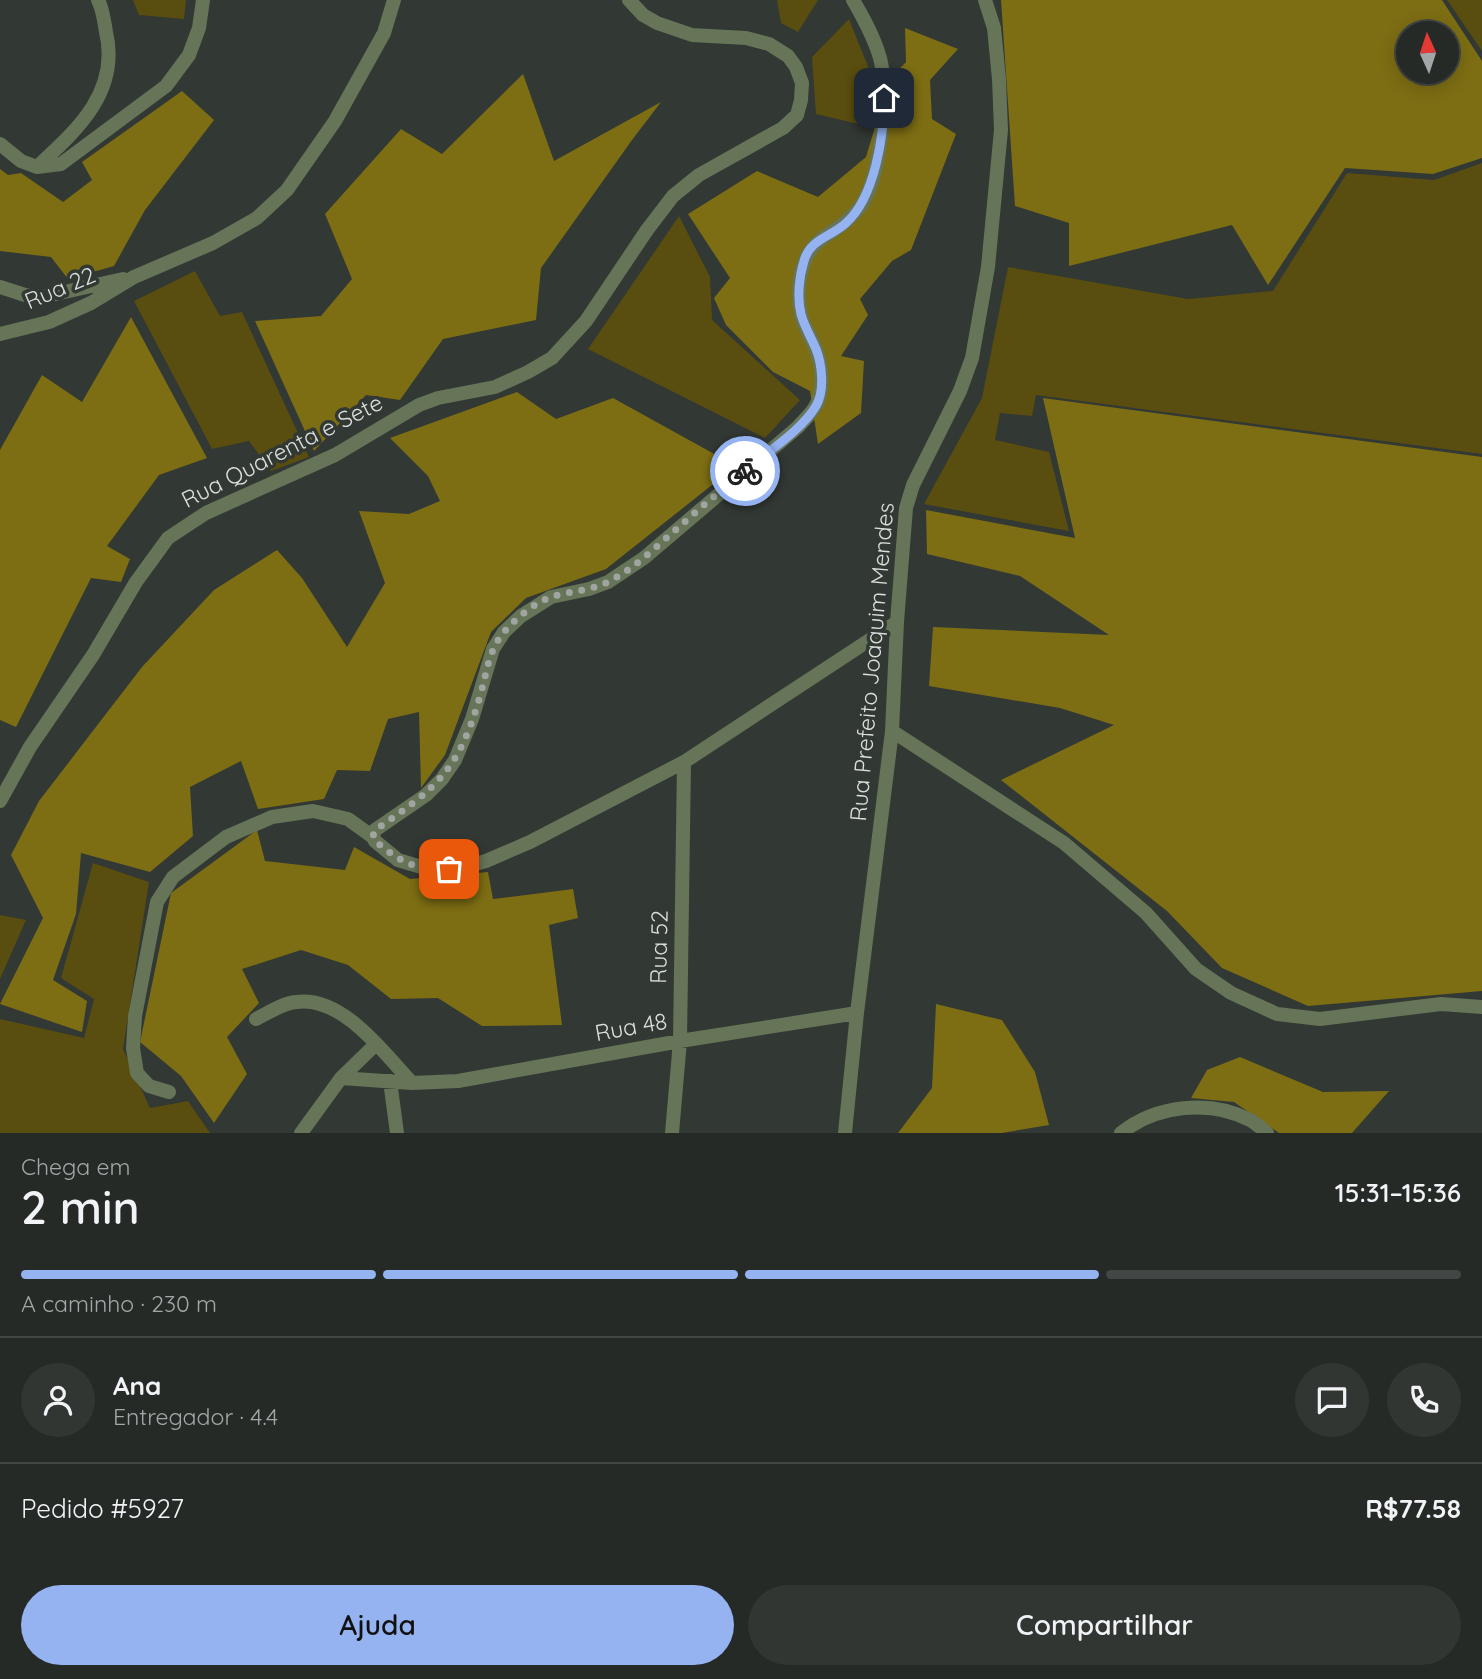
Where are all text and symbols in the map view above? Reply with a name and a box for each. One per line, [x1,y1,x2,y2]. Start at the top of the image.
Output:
north arrow [1396,21,1460,84]
map controls [1396,21,1459,84]
pin [854,68,914,128]
icon: home [865,79,903,117]
street label: Rua 22 [20,260,100,315]
street label: Rua Quarenta e Sete [176,387,387,514]
courier [710,436,780,506]
icon: bike [726,452,764,490]
street label: Rua Prefeito Joaquim Mendes [843,501,900,823]
pin [419,839,479,899]
icon: bag [430,850,468,888]
street label: Rua 52 [643,910,674,984]
street label: Rua 48 [592,1006,669,1047]
text: Chega em [21,1152,130,1181]
text: 15:31–15:36 [1335,1176,1461,1209]
text: 2 min [21,1178,140,1236]
text: A caminho · 230 m [21,1289,217,1318]
button: person [21,1363,95,1437]
button: chat [1295,1363,1369,1437]
button: phone [1387,1363,1461,1437]
text: Ana [113,1369,161,1402]
text: Entregador · 4.4 [113,1402,278,1431]
text: Pedido #5927 [21,1492,184,1525]
text: R$77.58 [1365,1492,1461,1525]
button: Ajuda [21,1585,734,1665]
button: Compartilhar [748,1585,1461,1665]

